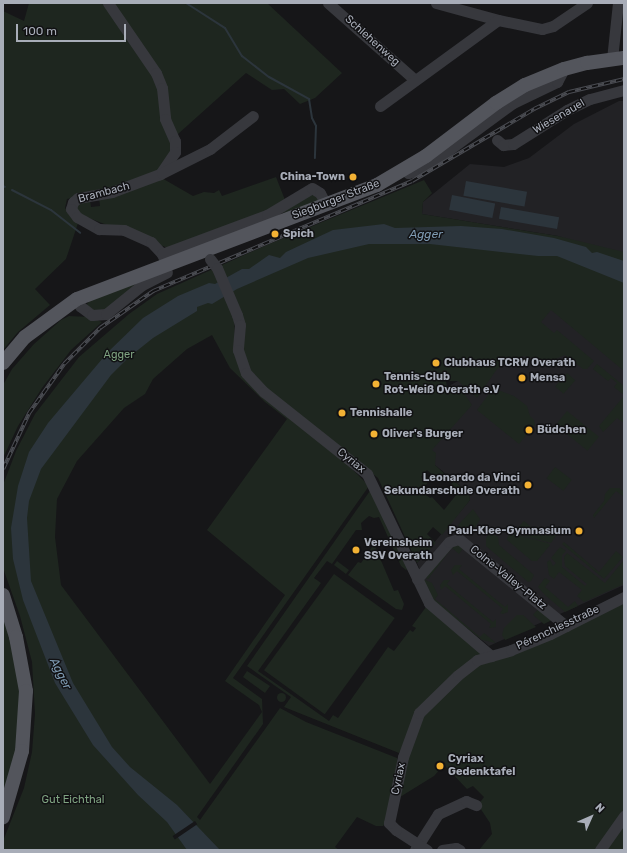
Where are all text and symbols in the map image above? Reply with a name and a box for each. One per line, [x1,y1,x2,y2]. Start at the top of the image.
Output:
street label: Schlehenweg [342,13,402,69]
scale bar [18,16,128,42]
text: 100 m [23,24,57,38]
street label: Wiesenauel [531,97,587,137]
place label: China-Town [280,170,345,184]
marker: China-Town [348,172,358,182]
street label: Siegburger Straße [290,177,382,223]
street label: Brambach [77,180,131,206]
place label: Spich [283,227,314,241]
water label: Agger [409,228,443,242]
marker: Spich [270,229,280,239]
park label: Agger [104,348,134,362]
place label: Clubhaus TCRW Overath [444,356,576,370]
marker: Clubhaus TCRW Overath [431,358,441,368]
place label: Tennis-Club Rot-Weiß Overath e.V [384,371,500,397]
place label: Mensa [530,371,565,385]
marker: Mensa [517,373,527,383]
marker: Tennis-Club Rot-Weiß Overath e.V [371,379,381,389]
place label: Tennishalle [350,406,412,420]
marker: Tennishalle [337,408,347,418]
place label: Büdchen [537,423,586,437]
marker: Büdchen [524,425,534,435]
place label: Oliver's Burger [382,427,463,441]
marker: Oliver's Burger [369,429,379,439]
street label: Cyriax [334,446,368,476]
place label: Leonardo da Vinci Sekundarschule Overath [384,472,520,498]
marker: Leonardo da Vinci Sekundarschule Overath [523,480,533,490]
place label: Paul-Klee-Gymnasium [449,524,571,538]
marker: Paul-Klee-Gymnasium [574,526,584,536]
place label: Vereinsheim SSV Overath [364,537,433,563]
street label: Colne-Valley-Platz [467,543,549,613]
marker: Vereinsheim SSV Overath [351,545,361,555]
street label: Pérenchiesstraße [514,603,602,653]
water label: Agger [46,656,74,692]
place label: Cyriax Gedenktafel [448,753,515,779]
marker: Cyriax Gedenktafel [435,761,445,771]
street label: Cyriax [389,762,409,796]
park label: Gut Eichthal [42,793,104,807]
north arrow [571,797,611,837]
text: N [592,801,607,816]

